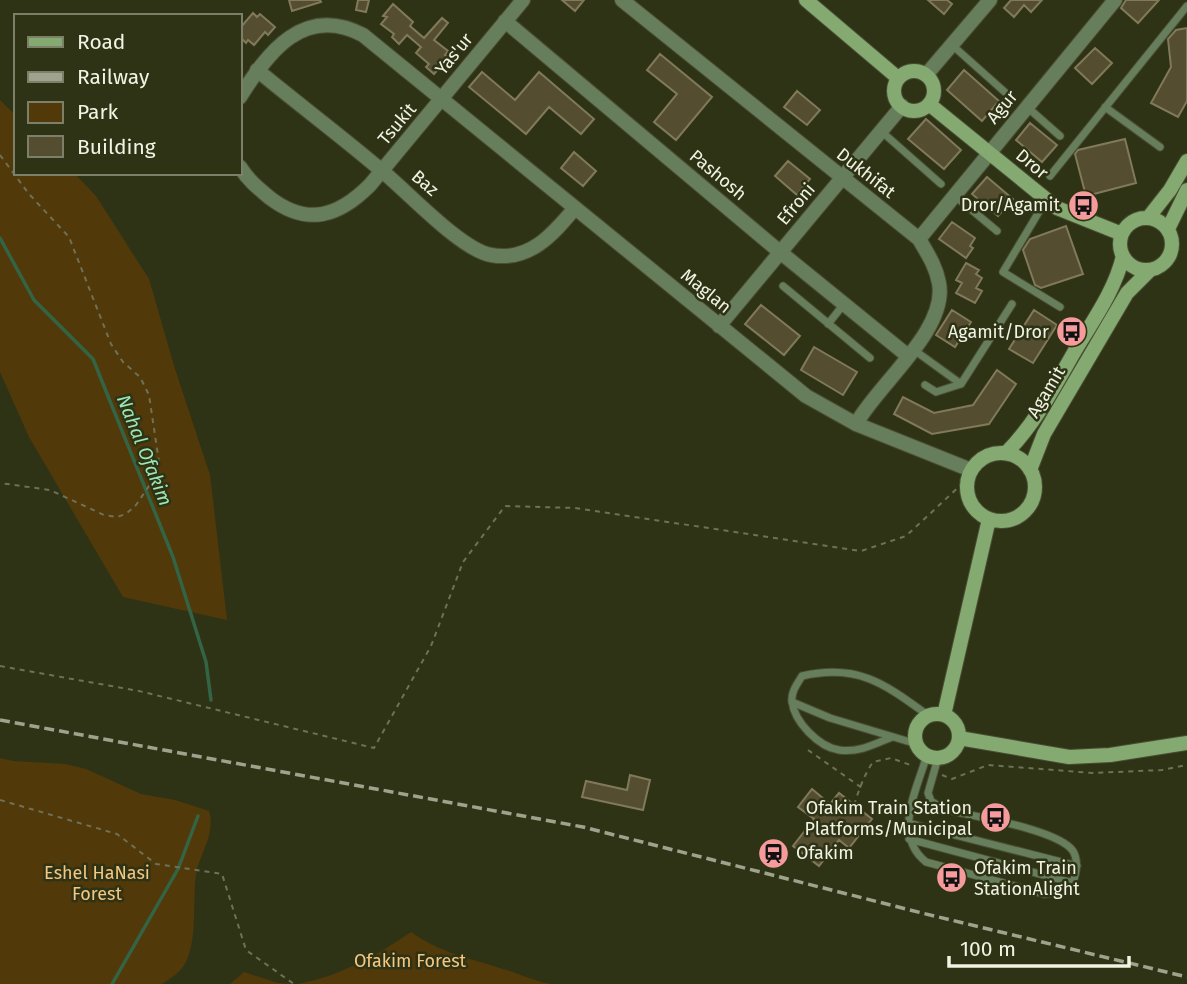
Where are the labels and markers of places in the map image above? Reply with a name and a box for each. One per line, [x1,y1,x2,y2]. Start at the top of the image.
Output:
bus stop icon: Dror/Agamit [1066,188,1100,222]
place label: Dror/Agamit [961,194,1060,216]
bus stop icon: Agamit/Dror [1055,315,1089,349]
place label: Agamit/Dror [948,321,1049,343]
place label: Ofakim Train Station Platforms/Municipal [805,797,972,840]
bus stop icon: Ofakim Train Station Platforms/Municipal [978,801,1012,835]
station icon: Ofakim [756,836,790,870]
place label: Ofakim [796,842,854,864]
place label: Ofakim Train StationAlight [974,857,1080,900]
bus stop icon: Ofakim Train StationAlight [934,861,968,895]

